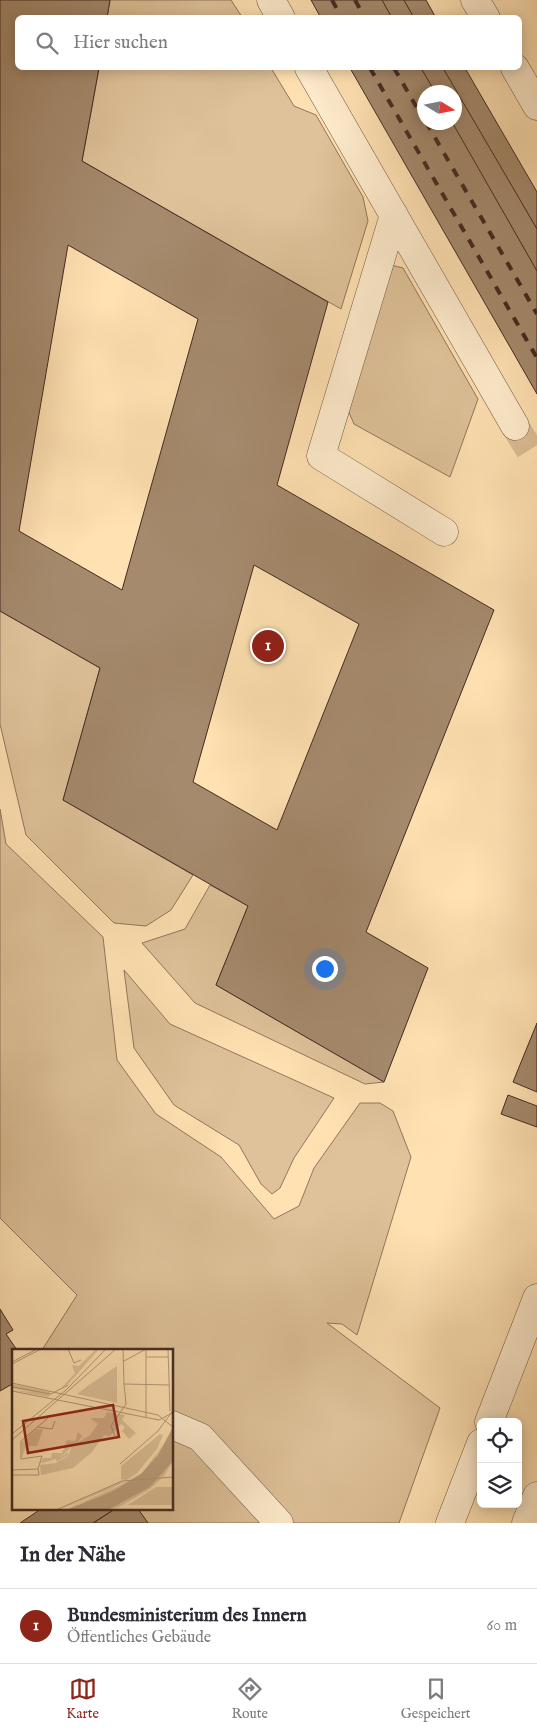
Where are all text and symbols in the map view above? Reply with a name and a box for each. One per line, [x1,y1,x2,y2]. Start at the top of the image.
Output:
search box [15,15,522,70]
icon: search [33,29,61,57]
text: Hier suchen [73,31,168,55]
north arrow [417,85,462,130]
pin: 1 [252,627,284,665]
your location [312,956,338,982]
inset map [12,1349,174,1510]
map controls [477,1418,522,1508]
button: locate [477,1418,522,1463]
button: layers [477,1463,522,1508]
text: In der Nähe [20,1542,126,1569]
text: Bundesministerium des Innern [67,1604,307,1628]
text: 1 [33,1616,39,1636]
text: 60 m [487,1616,517,1636]
text: Öffentliches Gebäude [67,1628,211,1648]
tab: Karte [66,1675,99,1723]
tab: Route [231,1675,268,1723]
tab: Gespeichert [401,1675,471,1723]

